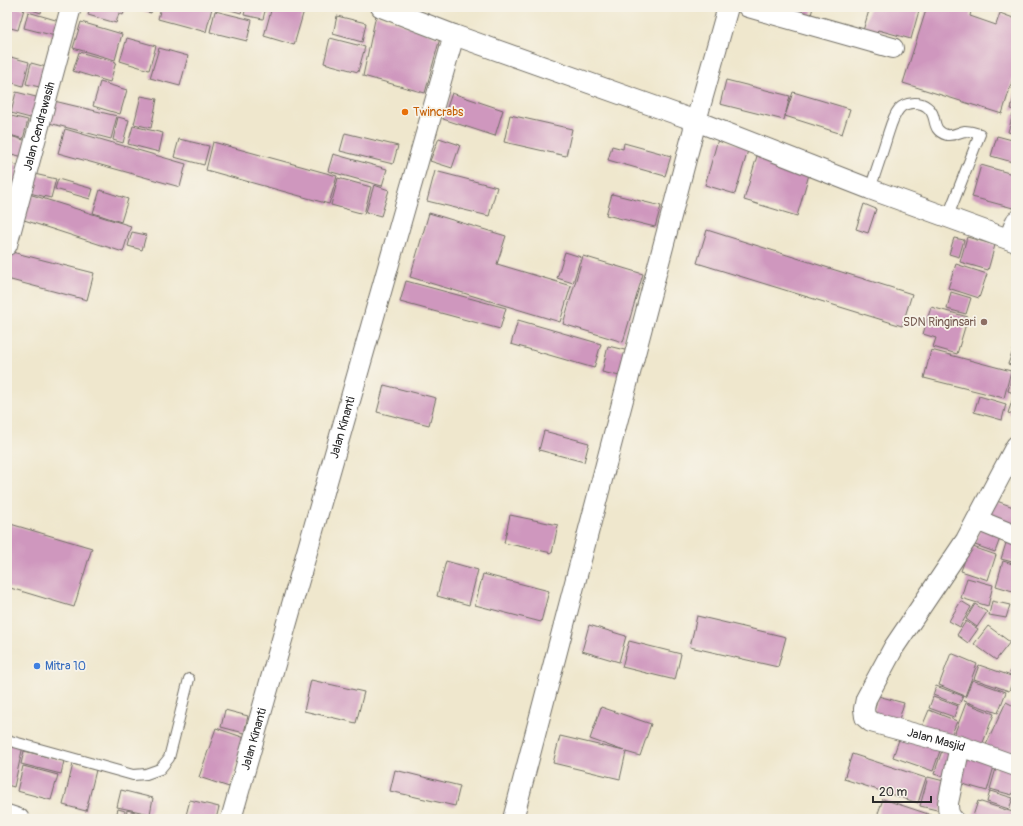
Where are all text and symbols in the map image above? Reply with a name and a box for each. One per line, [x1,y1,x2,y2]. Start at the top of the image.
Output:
street label: Jalan Cendrawasih [20,80,58,172]
place label: Twincrabs [413,105,464,120]
marker: Twincrabs [400,107,410,117]
place label: SDN Ringinsari [903,315,976,330]
marker: SDN Ringinsari [979,317,989,327]
street label: Jalan Kinanti [326,395,358,460]
place label: Mitra 10 [45,659,86,674]
marker: Mitra 10 [32,661,42,671]
street label: Jalan Kinanti [238,706,270,772]
street label: Jalan Masjid [906,725,967,755]
scale bar [873,778,931,804]
text: 20 m [879,785,908,800]

